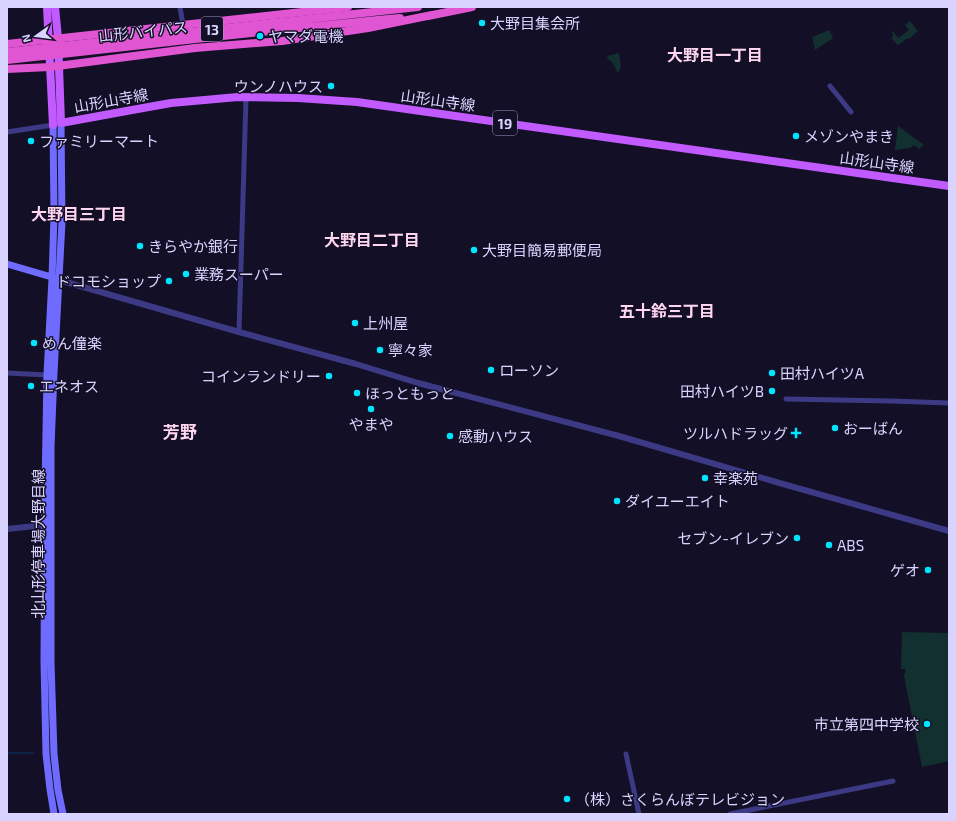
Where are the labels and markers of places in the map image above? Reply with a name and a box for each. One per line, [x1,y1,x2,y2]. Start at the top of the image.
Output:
place label: 大野目集会所 [490,14,580,32]
marker: 大野目集会所 [477,18,487,28]
place label: ヤマダ電機 [268,27,343,45]
marker: ヤマダ電機 [255,31,265,41]
place label: ウンノハウス [234,77,323,95]
marker: ウンノハウス [326,81,336,91]
place label: メゾンやまき [804,127,894,145]
marker: メゾンやまき [791,131,801,141]
place label: ファミリーマート [39,132,159,150]
marker: ファミリーマート [26,136,36,146]
place label: きらやか銀行 [148,237,238,255]
marker: きらやか銀行 [135,241,145,251]
place label: 大野目簡易郵便局 [482,241,602,259]
marker: 大野目簡易郵便局 [469,245,479,255]
place label: 業務スーパー [194,265,284,283]
marker: 業務スーパー [181,269,191,279]
place label: ドコモショップ [56,272,161,290]
marker: ドコモショップ [164,276,174,286]
place label: 上州屋 [363,314,408,332]
marker: 上州屋 [350,318,360,328]
place label: めん僮楽 [42,334,102,352]
marker: めん僮楽 [29,338,39,348]
place label: 寧々家 [388,341,433,359]
marker: 寧々家 [375,345,385,355]
place label: ローソン [499,361,559,379]
place label: 田村ハイツA [780,364,865,382]
marker: ローソン [486,365,496,375]
place label: コインランドリー [201,367,321,385]
marker: 田村ハイツA [767,368,777,378]
marker: コインランドリー [324,371,334,381]
place label: エネオス [39,377,99,395]
marker: エネオス [26,381,36,391]
place label: 田村ハイツB [680,382,764,400]
place label: ほっともっと [365,384,455,402]
marker: 田村ハイツB [767,386,777,396]
marker: ほっともっと [352,388,362,398]
marker: やまや [366,404,376,414]
place label: やまや [348,415,394,433]
place label: おーばん [843,419,903,437]
marker: おーばん [830,423,840,433]
place label: ツルハドラッグ [683,424,788,442]
place label: 感動ハウス [458,427,533,445]
marker: ツルハドラッグ [791,428,801,438]
marker: 感動ハウス [445,431,455,441]
place label: 幸楽苑 [713,469,758,487]
marker: 幸楽苑 [700,473,710,483]
place label: ダイユーエイト [625,492,730,510]
marker: ダイユーエイト [612,496,622,506]
place label: セブン-イレブン [677,529,789,547]
marker: セブン-イレブン [792,533,802,543]
place label: ABS [837,536,864,554]
marker: ABS [824,540,834,550]
place label: ゲオ [890,561,920,579]
marker: ゲオ [923,565,933,575]
place label: 市立第四中学校 [814,715,919,733]
marker: 市立第四中学校 [922,719,932,729]
place label: （株）さくらんぼテレビジョン [575,790,785,808]
marker: （株）さくらんぼテレビジョン [562,794,572,804]

